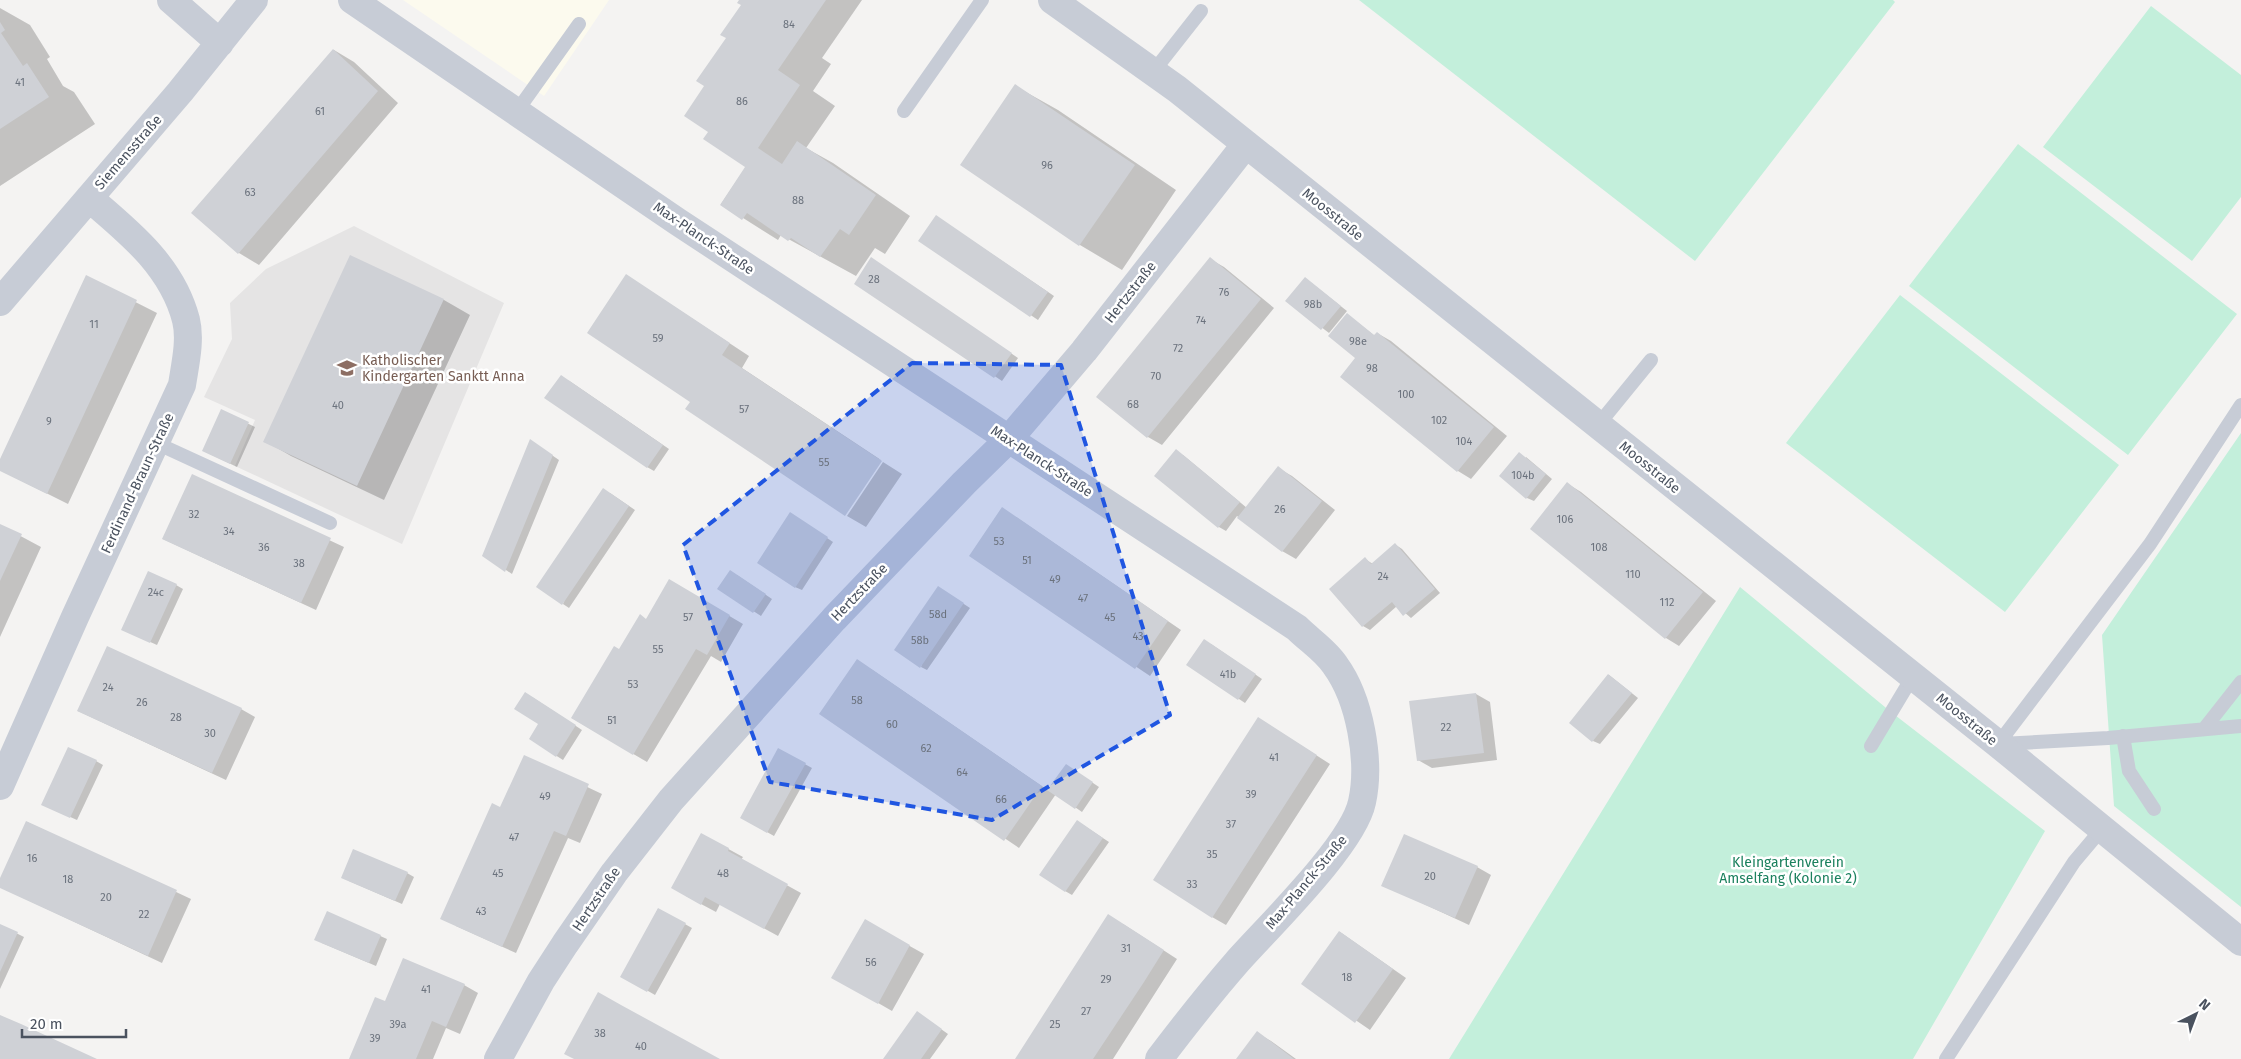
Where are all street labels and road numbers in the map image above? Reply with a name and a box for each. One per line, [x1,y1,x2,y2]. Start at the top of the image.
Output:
street label: Siemensstraße [91,111,165,193]
street label: Moosstraße [1299,185,1367,244]
street label: Max-Planck-Straße [650,198,757,278]
street label: Hertzstraße [1101,258,1160,327]
street label: Ferdinand-Braun-Straße [97,410,177,556]
street label: Max-Planck-Straße [988,422,1096,501]
street label: Moosstraße [1616,438,1684,497]
street label: Hertzstraße [828,560,891,625]
street label: Moosstraße [1933,690,2001,749]
street label: Max-Planck-Straße [1262,832,1351,933]
street label: Hertzstraße [569,864,624,935]

